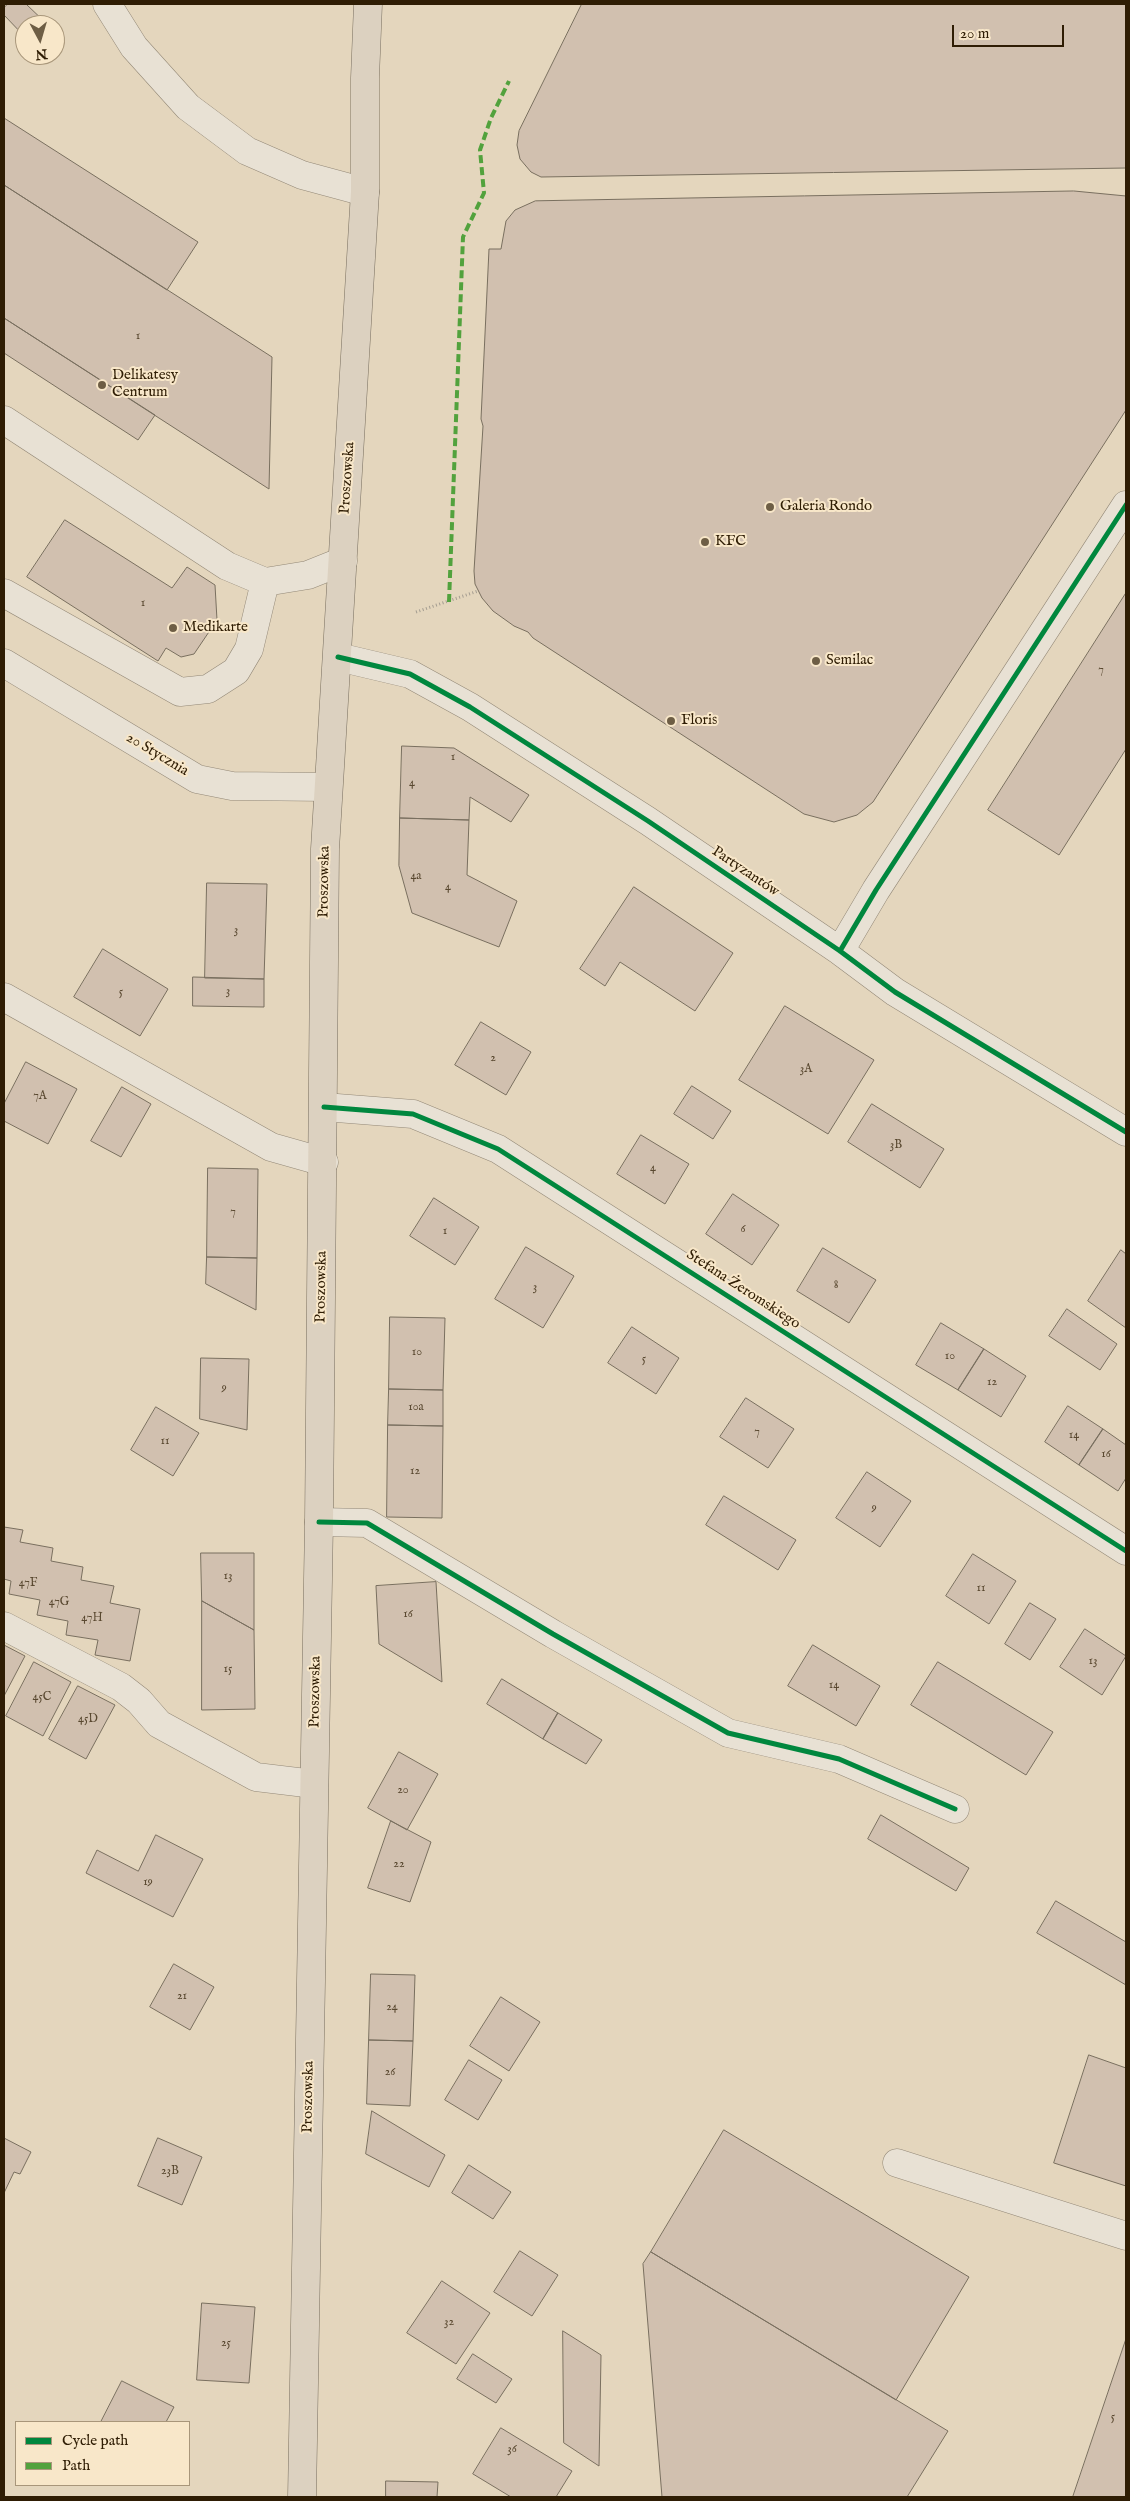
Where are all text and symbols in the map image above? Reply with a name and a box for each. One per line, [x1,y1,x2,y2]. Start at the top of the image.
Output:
north arrow [15,15,65,65]
scale bar [955,15,1068,47]
text: 20 m [960,24,989,43]
text: N [34,44,48,64]
house number: 1 [136,330,140,344]
place label: Delikatesy Centrum [112,367,178,402]
marker: Delikatesy Centrum [96,379,108,391]
street label: Proszowska [337,441,359,515]
place label: Galeria Rondo [780,498,872,516]
marker: Galeria Rondo [764,501,776,513]
place label: KFC [715,533,746,551]
marker: KFC [699,536,711,548]
house number: 1 [141,597,145,611]
place label: Medikarte [183,619,248,637]
marker: Medikarte [167,622,179,634]
place label: Semilac [826,652,873,670]
marker: Semilac [810,655,822,667]
house number: 7 [1098,664,1104,678]
place label: Floris [681,712,717,730]
marker: Floris [665,715,677,727]
street label: 20 Stycznia [123,729,191,781]
house number: 1 [451,751,455,765]
house number: 4 [409,777,415,791]
street label: Partyzantów [708,843,782,901]
street label: Proszowska [315,846,335,918]
house number: 4a [410,870,422,884]
house number: 4 [445,881,451,895]
house number: 3 [234,924,238,938]
house number: 3 [226,985,230,999]
house number: 5 [119,986,123,1000]
house number: 2 [490,1052,496,1066]
house number: 3A [800,1063,812,1077]
house number: 7A [33,1090,47,1104]
house number: 3B [890,1139,902,1153]
house number: 4 [650,1162,656,1176]
house number: 7 [230,1206,236,1220]
house number: 6 [740,1223,746,1237]
house number: 1 [443,1225,447,1239]
street label: Stefana Żeromskiego [683,1246,803,1334]
street label: Proszowska [312,1251,332,1323]
house number: 8 [834,1279,838,1293]
house number: 3 [533,1281,537,1295]
house number: 10 [412,1346,422,1360]
house number: 10 [945,1350,955,1364]
house number: 5 [642,1353,646,1367]
house number: 12 [987,1376,997,1390]
house number: 9 [221,1382,227,1396]
house number: 10a [408,1401,424,1415]
house number: 7 [754,1426,760,1440]
house number: 14 [1069,1429,1079,1443]
house number: 11 [161,1435,169,1449]
house number: 16 [1101,1448,1111,1462]
house number: 12 [410,1465,420,1479]
house number: 9 [871,1502,877,1516]
house number: 13 [224,1570,232,1584]
house number: 47F [19,1577,37,1591]
house number: 11 [977,1582,985,1596]
house number: 47G [49,1596,69,1610]
house number: 16 [403,1608,413,1622]
house number: 47H [81,1612,103,1626]
house number: 13 [1089,1655,1097,1669]
street label: Proszowska [306,1656,326,1728]
house number: 15 [224,1663,232,1677]
house number: 14 [829,1679,839,1693]
house number: 45C [33,1691,51,1705]
house number: 45D [78,1713,98,1727]
house number: 20 [397,1784,409,1798]
house number: 22 [393,1858,405,1872]
house number: 19 [143,1876,153,1890]
house number: 21 [177,1990,187,2004]
house number: 24 [386,2001,398,2015]
street label: Proszowska [299,2061,319,2133]
house number: 26 [385,2066,395,2080]
house number: 23B [161,2165,179,2179]
house number: 32 [444,2316,454,2330]
house number: 25 [221,2337,231,2351]
house number: 5 [1111,2411,1115,2425]
legend [15,2421,190,2486]
text: Cycle path [62,2431,128,2450]
house number: 36 [507,2443,517,2457]
text: Path [62,2456,90,2475]

